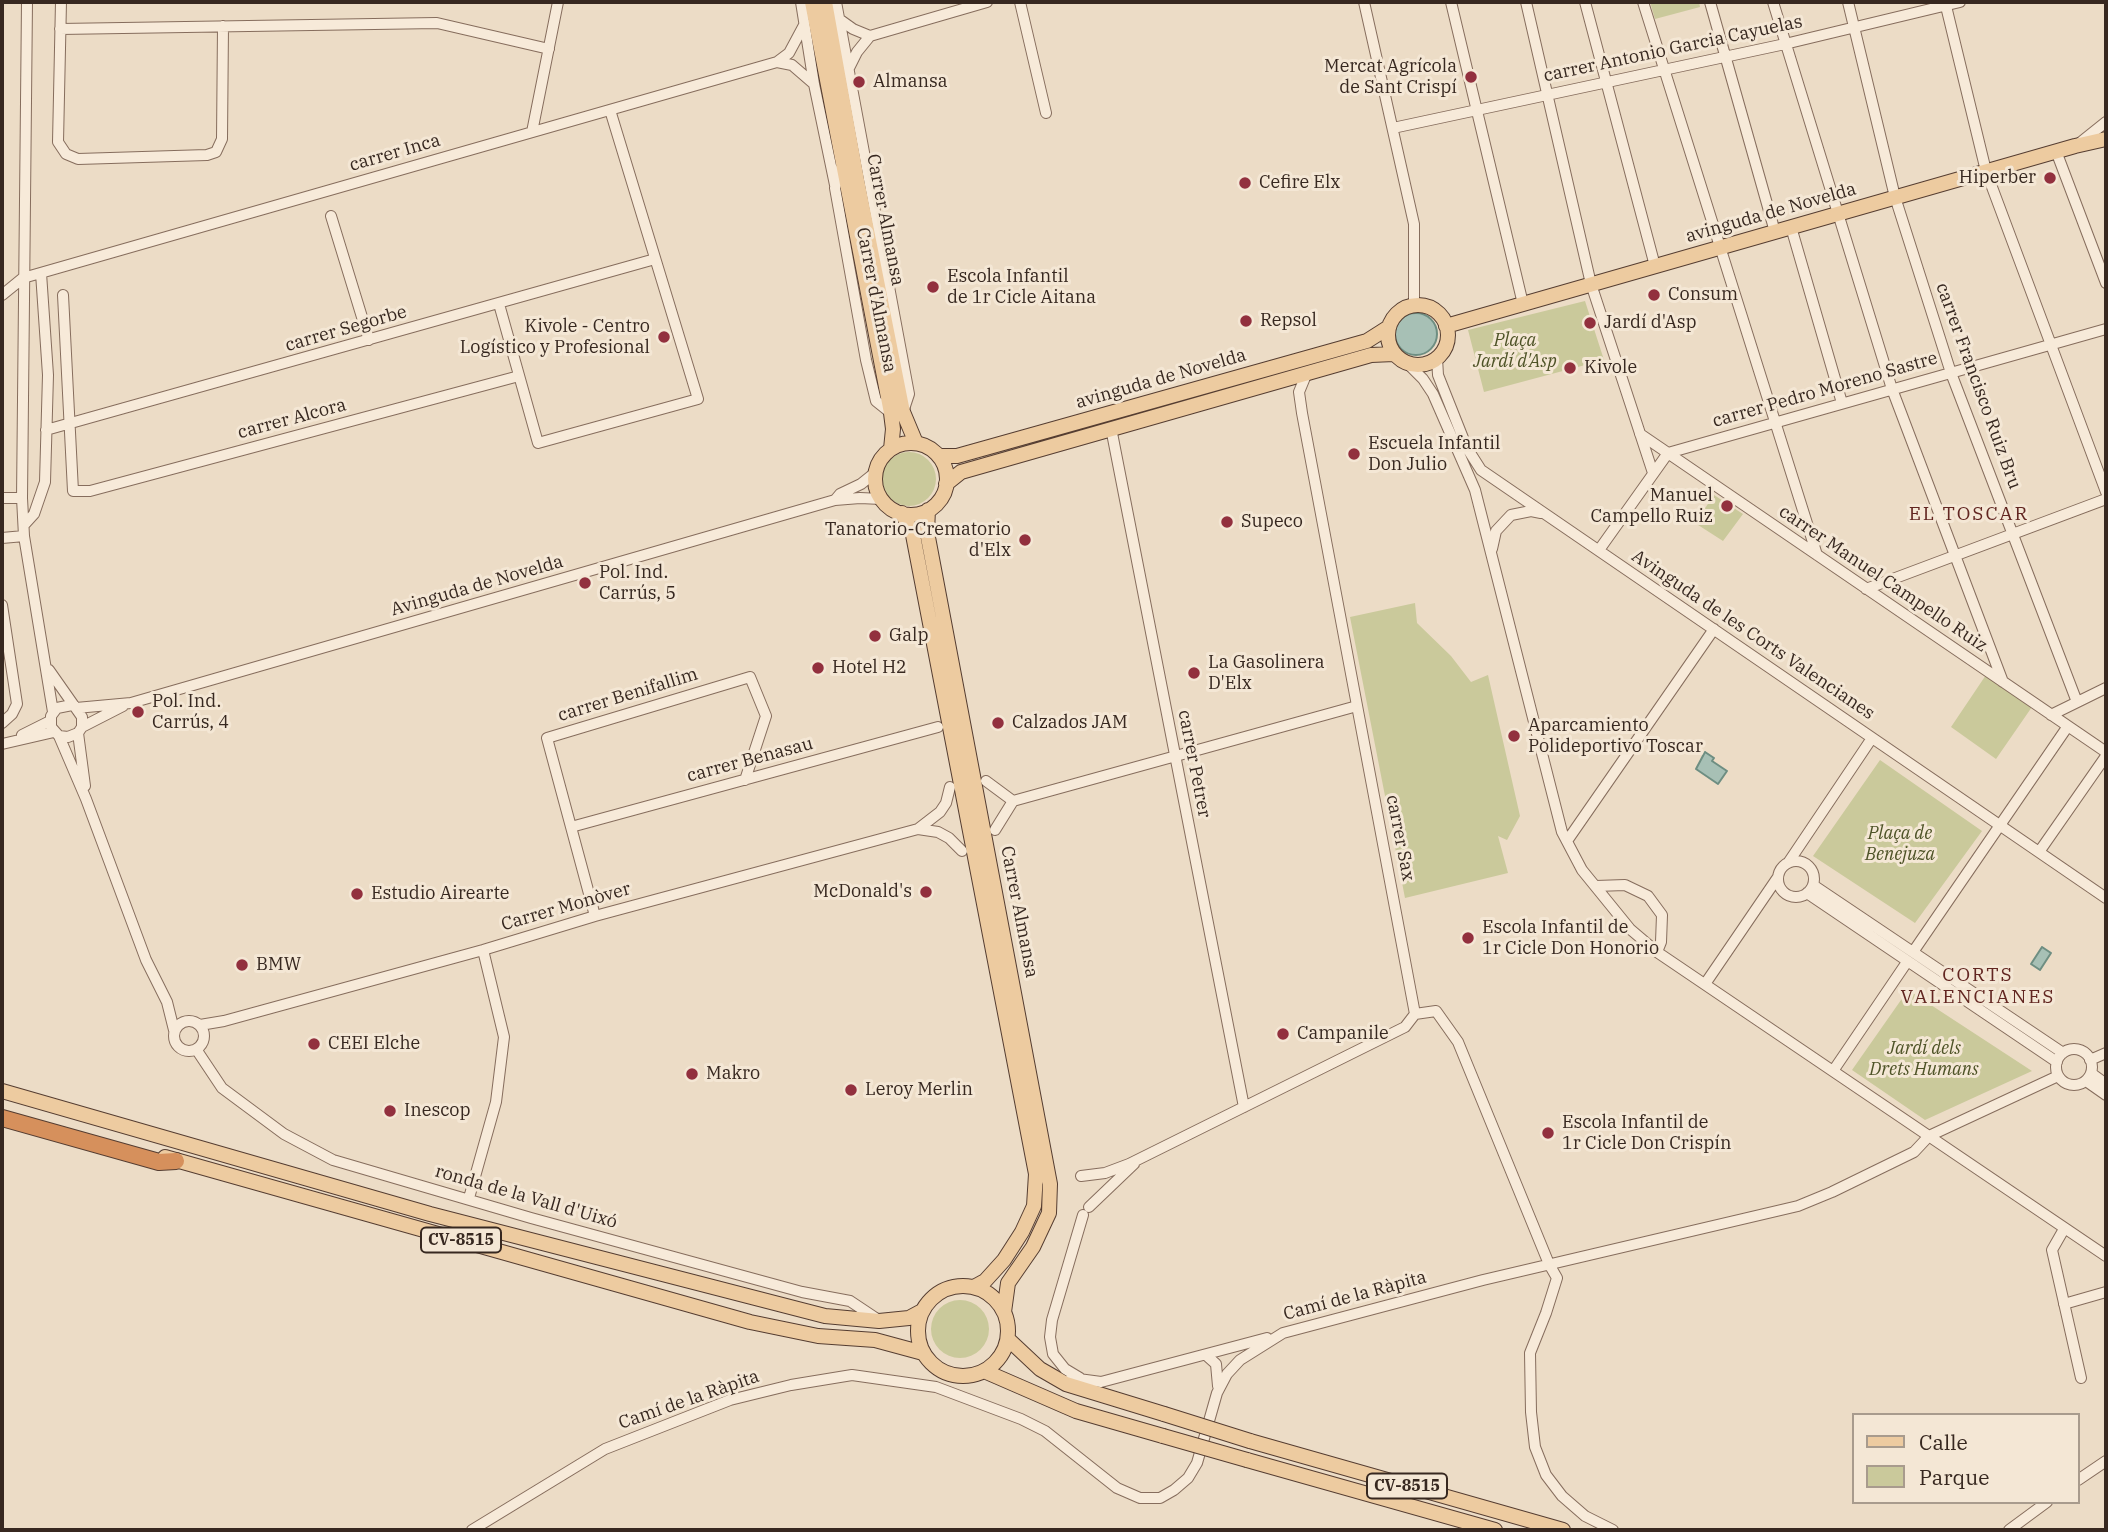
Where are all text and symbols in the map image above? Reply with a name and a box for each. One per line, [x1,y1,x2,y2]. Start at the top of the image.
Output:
street label: carrer Antonio Garcia Cayuelas [1542,11,1804,87]
place label: Mercat Agrícola de Sant Crispí [1324,56,1457,98]
marker: Mercat Agrícola de Sant Crispí [1463,69,1479,85]
place label: Almansa [873,71,948,93]
marker: Almansa [851,74,867,90]
street label: carrer Inca [347,130,443,176]
street label: Carrer Almansa [862,152,908,288]
place label: Hiperber [1959,167,2036,189]
marker: Hiperber [2042,170,2058,186]
place label: Cefire Elx [1259,172,1340,194]
marker: Cefire Elx [1237,175,1253,191]
street label: avinguda de Novelda [1683,178,1859,248]
street label: Carrer d'Almansa [851,226,901,374]
place label: Escola Infantil de 1r Cicle Aitana [947,266,1096,308]
marker: Escola Infantil de 1r Cicle Aitana [925,279,941,295]
street label: carrer Francisco Ruiz Bru [1931,280,2025,492]
place label: Consum [1668,284,1738,306]
marker: Consum [1646,287,1662,303]
street label: carrer Segorbe [283,301,409,357]
place label: Repsol [1260,310,1317,332]
place label: Jardí d'Asp [1604,312,1697,334]
marker: Repsol [1238,313,1254,329]
marker: Jardí d'Asp [1582,315,1598,331]
place label: Kivole - Centro Logístico y Profesional [460,316,650,358]
marker: Kivole - Centro Logístico y Profesional [656,329,672,345]
park label: Plaça Jardí d'Asp [1473,330,1557,372]
street label: avinguda de Novelda [1073,344,1249,414]
street label: carrer Pedro Moreno Sastre [1710,347,1940,433]
place label: Kivole [1584,357,1637,379]
marker: Kivole [1562,360,1578,376]
street label: carrer Alcora [235,394,349,444]
place label: Escuela Infantil Don Julio [1368,433,1500,476]
marker: Escuela Infantil Don Julio [1346,446,1362,462]
place label: Manuel Campello Ruiz [1591,485,1713,528]
marker: Manuel Campello Ruiz [1719,498,1735,514]
street label: carrer Manuel Campello Ruiz [1775,501,1991,657]
district label: EL TOSCAR [1910,504,2028,526]
place label: Supeco [1241,511,1303,533]
marker: Supeco [1219,514,1235,530]
place label: Tanatorio-Crematorio d'Elx [825,519,1011,562]
marker: Tanatorio-Crematorio d'Elx [1017,532,1033,548]
street label: Avinguda de les Corts Valencianes [1627,545,1879,725]
street label: Avinguda de Novelda [388,551,566,621]
place label: Pol. Ind. Carrús, 5 [599,562,676,604]
marker: Pol. Ind. Carrús, 5 [577,575,593,591]
place label: Galp [889,625,928,647]
marker: Galp [867,628,883,644]
place label: La Gasolinera D'Elx [1208,652,1325,694]
place label: Hotel H2 [832,657,907,679]
marker: Hotel H2 [810,660,826,676]
street label: carrer Benifallim [555,663,701,727]
marker: La Gasolinera D'Elx [1186,665,1202,681]
place label: Pol. Ind. Carrús, 4 [152,691,229,734]
marker: Pol. Ind. Carrús, 4 [130,704,146,720]
street label: carrer Petrer [1173,708,1215,820]
place label: Calzados JAM [1012,712,1128,734]
marker: Calzados JAM [990,715,1006,731]
place label: Aparcamiento Polideportivo Toscar [1528,715,1703,758]
marker: Aparcamiento Polideportivo Toscar [1506,728,1522,744]
street label: carrer Benasau [685,733,815,787]
street label: carrer Sax [1381,793,1419,883]
park label: Plaça de Benejuza [1865,823,1935,866]
street label: Carrer Almansa [996,844,1042,980]
street label: Carrer Monòver [499,878,633,936]
place label: McDonald's [813,881,912,903]
place label: Estudio Airearte [371,883,509,905]
marker: McDonald's [918,884,934,900]
marker: Estudio Airearte [349,886,365,902]
place label: Escola Infantil de 1r Cicle Don Honorio [1482,917,1659,960]
marker: Escola Infantil de 1r Cicle Don Honorio [1460,930,1476,946]
place label: BMW [256,954,301,976]
marker: BMW [234,957,250,973]
district label: CORTS VALENCIANES [1902,965,2054,1009]
place label: Campanile [1297,1023,1389,1045]
marker: Campanile [1275,1026,1291,1042]
place label: CEEI Elche [328,1033,420,1055]
marker: CEEI Elche [306,1036,322,1052]
park label: Jardí dels Drets Humans [1869,1038,1979,1080]
place label: Makro [706,1063,760,1085]
marker: Makro [684,1066,700,1082]
place label: Leroy Merlin [865,1079,973,1101]
marker: Leroy Merlin [843,1082,859,1098]
place label: Inescop [404,1100,470,1122]
marker: Inescop [382,1103,398,1119]
place label: Escola Infantil de 1r Cicle Don Crispín [1562,1112,1731,1154]
marker: Escola Infantil de 1r Cicle Don Crispín [1540,1125,1556,1141]
street label: ronda de la Vall d'Uixó [432,1161,620,1233]
road number: CV-8515 [421,1228,501,1252]
street label: Camí de la Ràpita [1281,1267,1429,1325]
street label: Camí de la Ràpita [616,1366,762,1434]
legend [1853,1413,2080,1504]
text: Calle [1919,1428,1968,1456]
text: Parque [1919,1463,1989,1491]
road number: CV-8515 [1367,1474,1447,1498]

